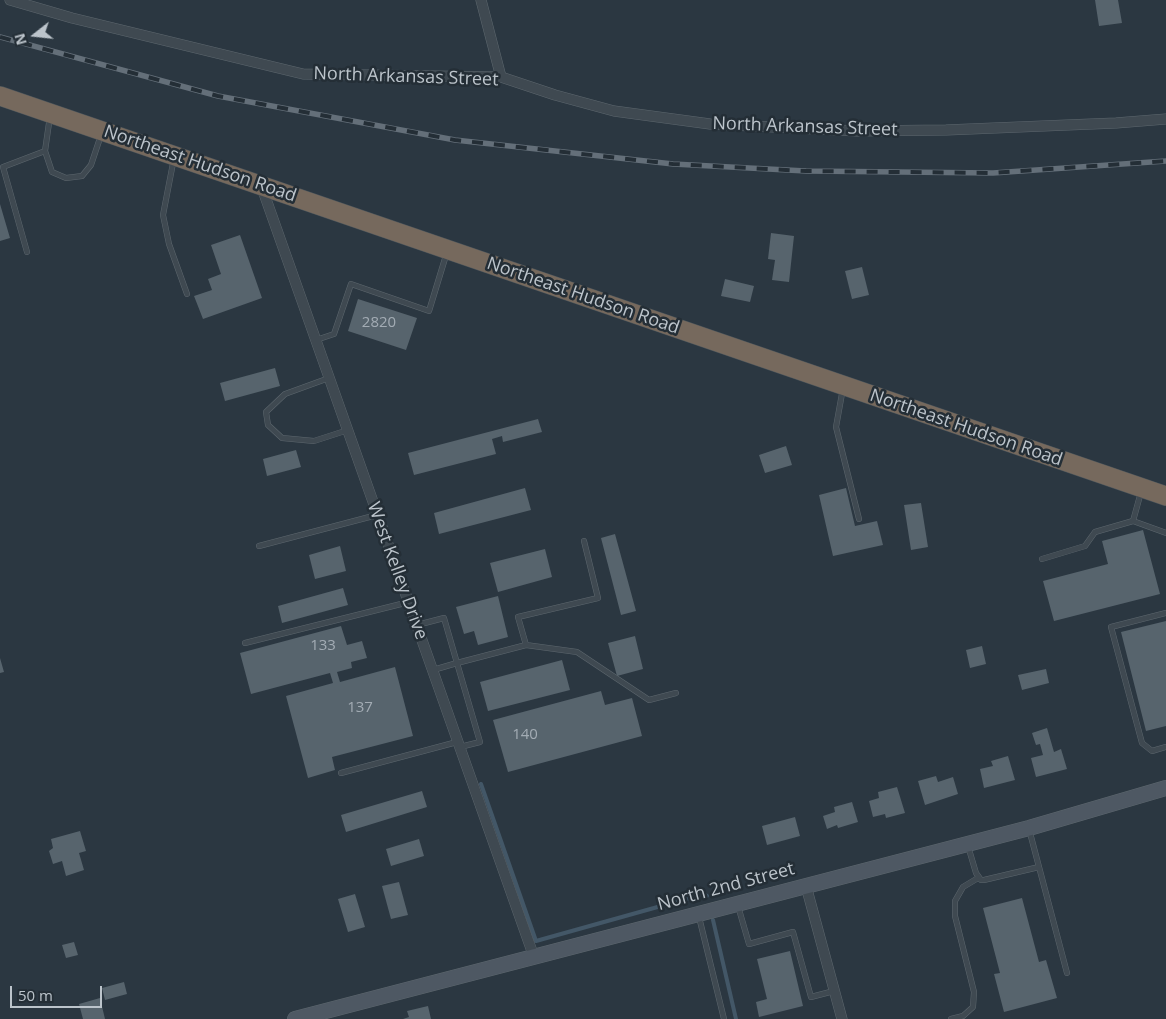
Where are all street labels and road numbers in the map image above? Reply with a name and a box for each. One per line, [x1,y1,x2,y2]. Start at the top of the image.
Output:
street label: North Arkansas Street [313,63,499,91]
street label: North Arkansas Street [712,113,898,141]
street label: Northeast Hudson Road [101,121,299,207]
street label: Northeast Hudson Road [484,253,682,339]
street label: Northeast Hudson Road [867,385,1065,471]
street label: West Kelley Drive [362,499,432,643]
street label: North 2nd Street [655,858,797,916]

